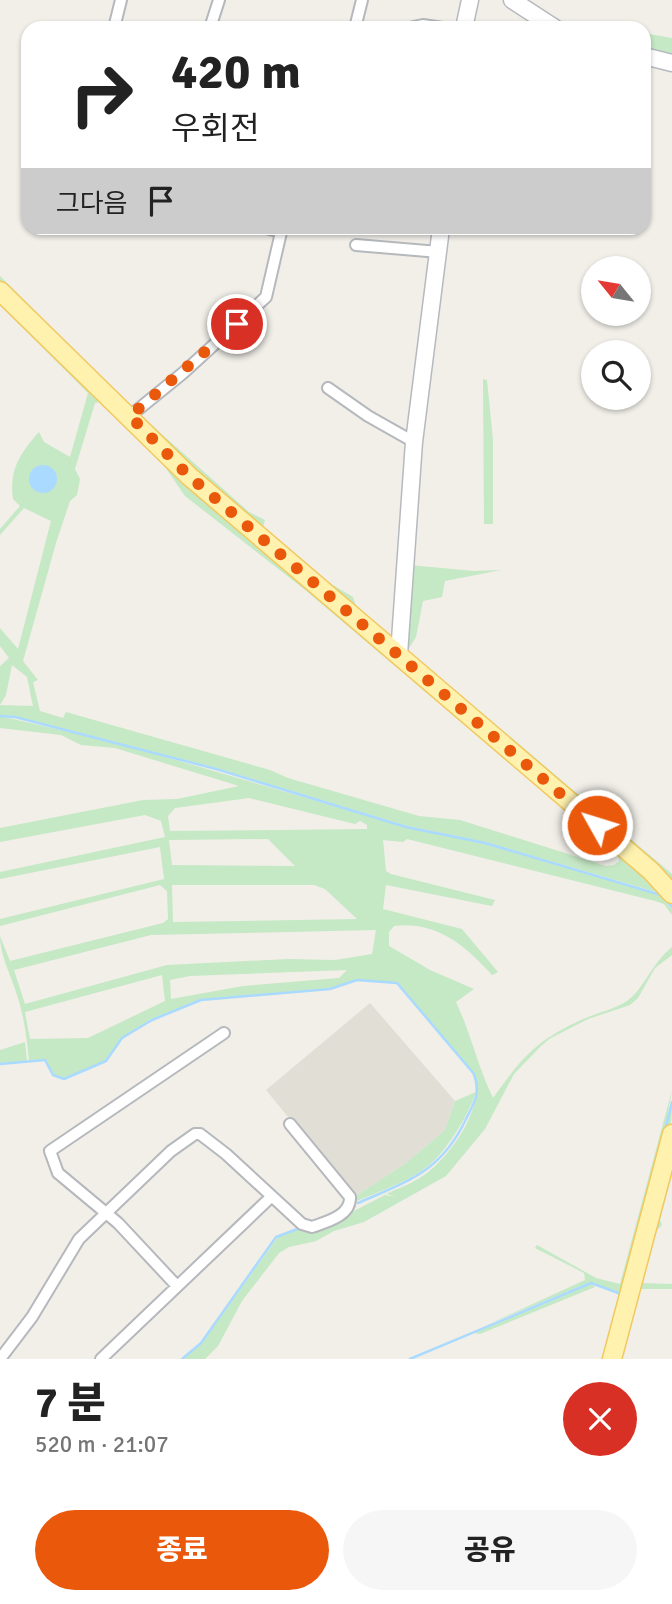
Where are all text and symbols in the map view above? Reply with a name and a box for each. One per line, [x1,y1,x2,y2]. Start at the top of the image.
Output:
text: 420 m [171,42,301,102]
icon: right [56,49,147,140]
text: 우회전 [171,109,259,148]
icon: arrive [142,182,180,220]
text: 그다음 [56,188,128,220]
north arrow [581,256,651,326]
map controls [581,256,651,410]
pin [207,294,267,354]
icon: arrive [218,305,256,343]
button: search [581,340,651,410]
position arrow [560,788,634,862]
text: 7 분 [35,1378,106,1429]
button: close [563,1382,637,1456]
text: 520 m · 21:07 [35,1430,169,1459]
button: 종료 [35,1510,329,1590]
button: 공유 [343,1510,637,1590]

